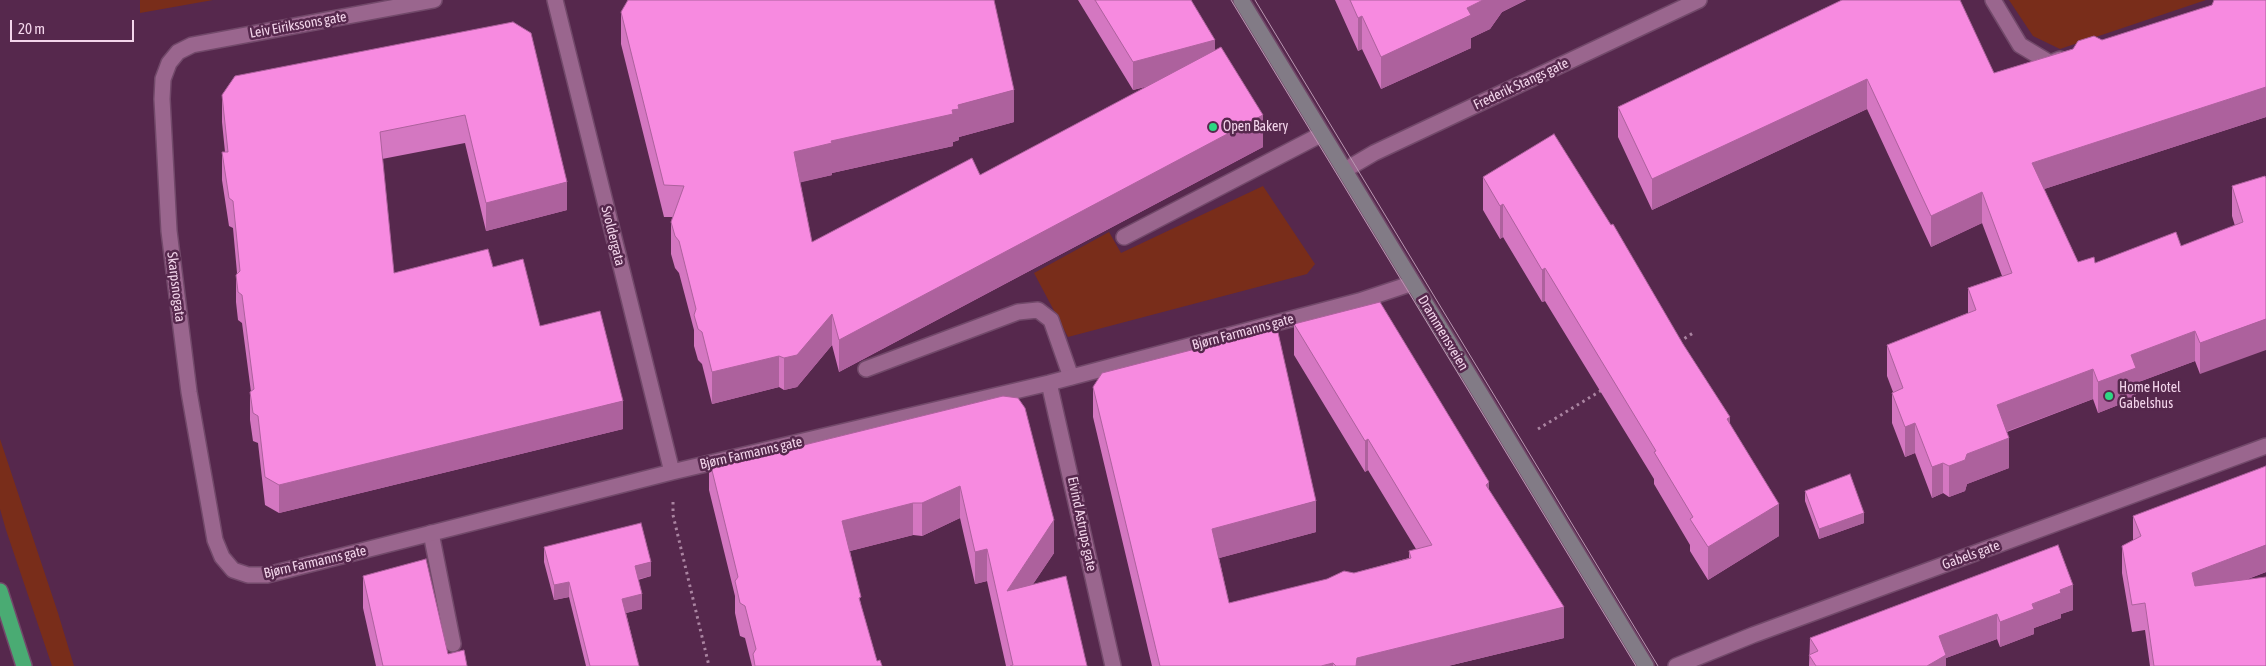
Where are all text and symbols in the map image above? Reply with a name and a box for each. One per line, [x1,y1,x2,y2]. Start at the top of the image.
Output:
street label: Leiv Eirikssons gate [248,8,348,42]
scale bar [12,10,136,42]
text: 20 m [18,20,45,37]
street label: Frederik Stangs gate [1471,55,1571,113]
place label: Open Bakery [1223,119,1288,135]
marker: Open Bakery [1207,121,1219,133]
street label: Svoldergata [597,204,629,268]
street label: Skarpsnogata [163,251,189,323]
street label: Drammensveien [1414,292,1472,374]
street label: Bjørn Farmanns gate [1190,310,1296,354]
place label: Home Hotel Gabelshus [2119,380,2181,412]
marker: Home Hotel Gabelshus [2103,390,2115,402]
street label: Bjørn Farmanns gate [698,433,804,473]
street label: Eivind Astrups gate [1064,475,1100,573]
street label: Gabels gate [1940,537,2002,573]
street label: Bjørn Farmanns gate [262,542,368,582]

